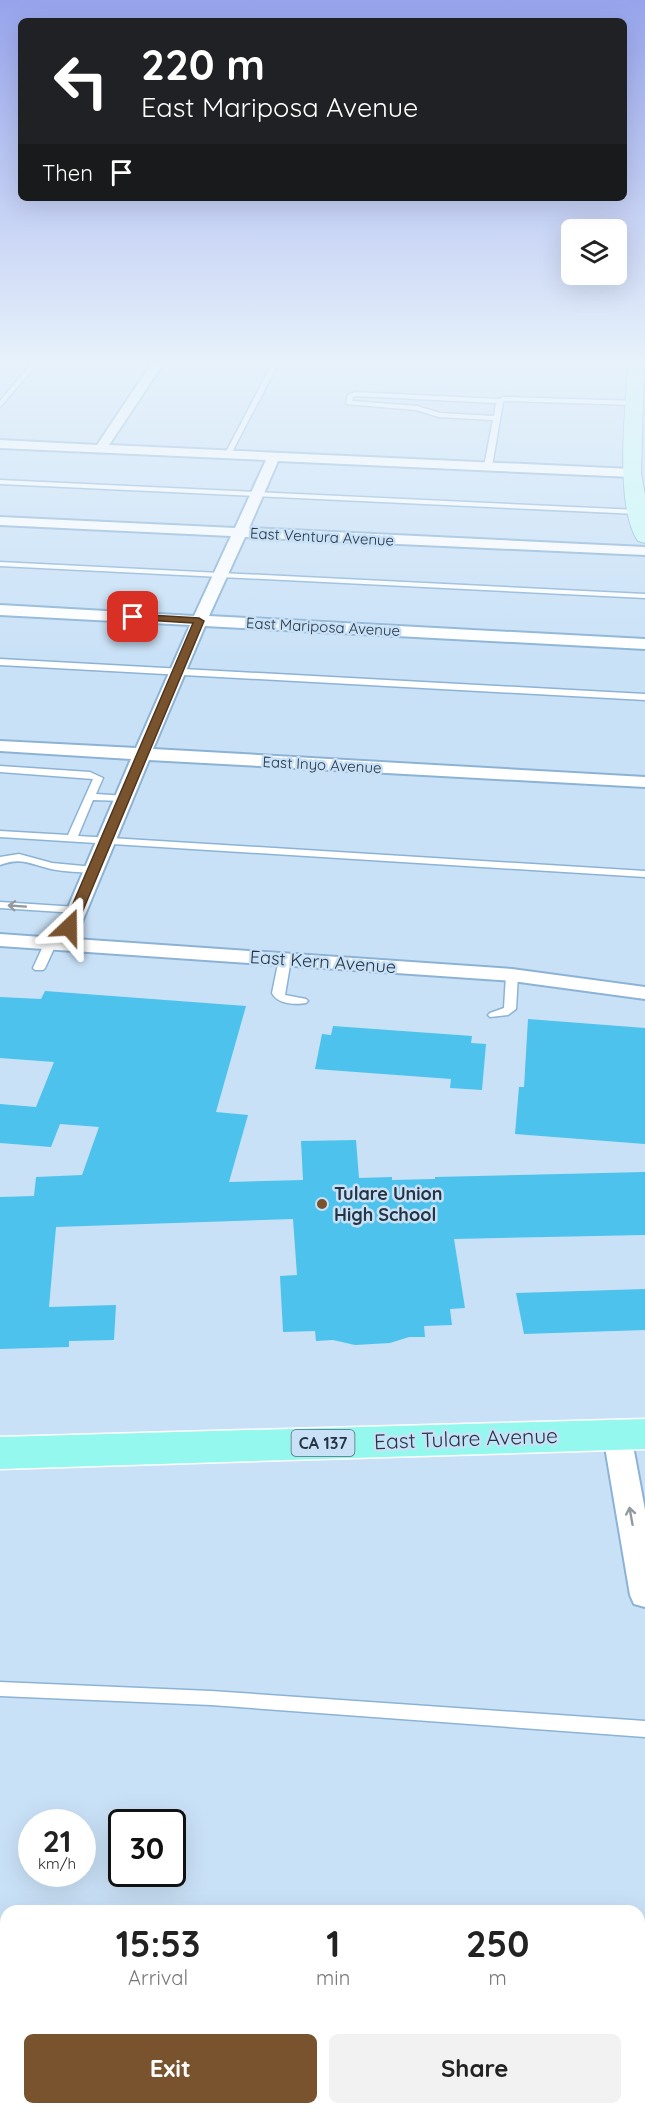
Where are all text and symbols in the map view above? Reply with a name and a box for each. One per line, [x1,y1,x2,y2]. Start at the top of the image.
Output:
text: 220 m [141,38,265,91]
icon: left [42,42,120,120]
text: East Mariposa Avenue [141,90,418,124]
icon: arrive [105,156,138,189]
text: Then [42,159,93,187]
map controls [561,219,627,285]
button: layers [561,219,627,285]
street label: East Ventura Avenue [249,523,395,550]
pin [107,591,158,642]
icon: arrive [116,600,149,633]
street label: East Mariposa Avenue [246,613,400,640]
street label: East Inyo Avenue [262,752,382,777]
position arrow [37,895,101,959]
one-way arrow [8,900,28,911]
street label: East Kern Avenue [249,945,397,978]
place label: Tulare Union High School [334,1182,443,1226]
marker: Tulare Union High School [315,1197,329,1211]
street label: East Tulare Avenue [374,1422,558,1454]
road number: CA 137 [292,1430,354,1456]
one-way arrow [626,1507,637,1527]
speed limit sign: 30 [108,1809,186,1887]
text: 21 [43,1822,71,1860]
text: km/h [38,1854,76,1873]
text: 15:53 [116,1921,200,1966]
text: 1 [326,1921,340,1966]
text: 250 [466,1921,529,1966]
text: Arrival [128,1965,188,1990]
text: min [316,1965,350,1990]
text: m [488,1965,507,1990]
button: Exit [24,2034,317,2103]
button: Share [329,2034,621,2103]

